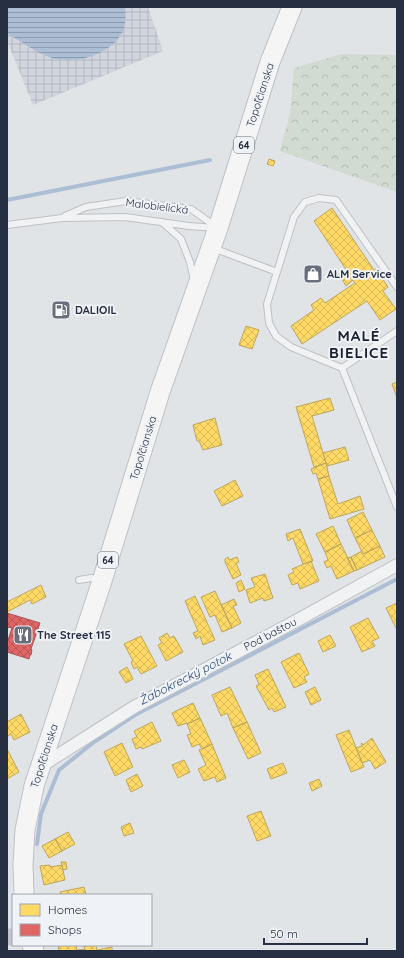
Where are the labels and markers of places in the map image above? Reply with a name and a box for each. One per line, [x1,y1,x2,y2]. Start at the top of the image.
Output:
shop icon: ALM Service [302,263,324,285]
place label: ALM Service [327,267,392,281]
fuel station icon: DALIOIL [50,299,72,321]
place label: DALIOIL [75,303,117,317]
restaurant icon: The Street 115 [12,624,34,646]
place label: The Street 115 [37,628,111,642]

